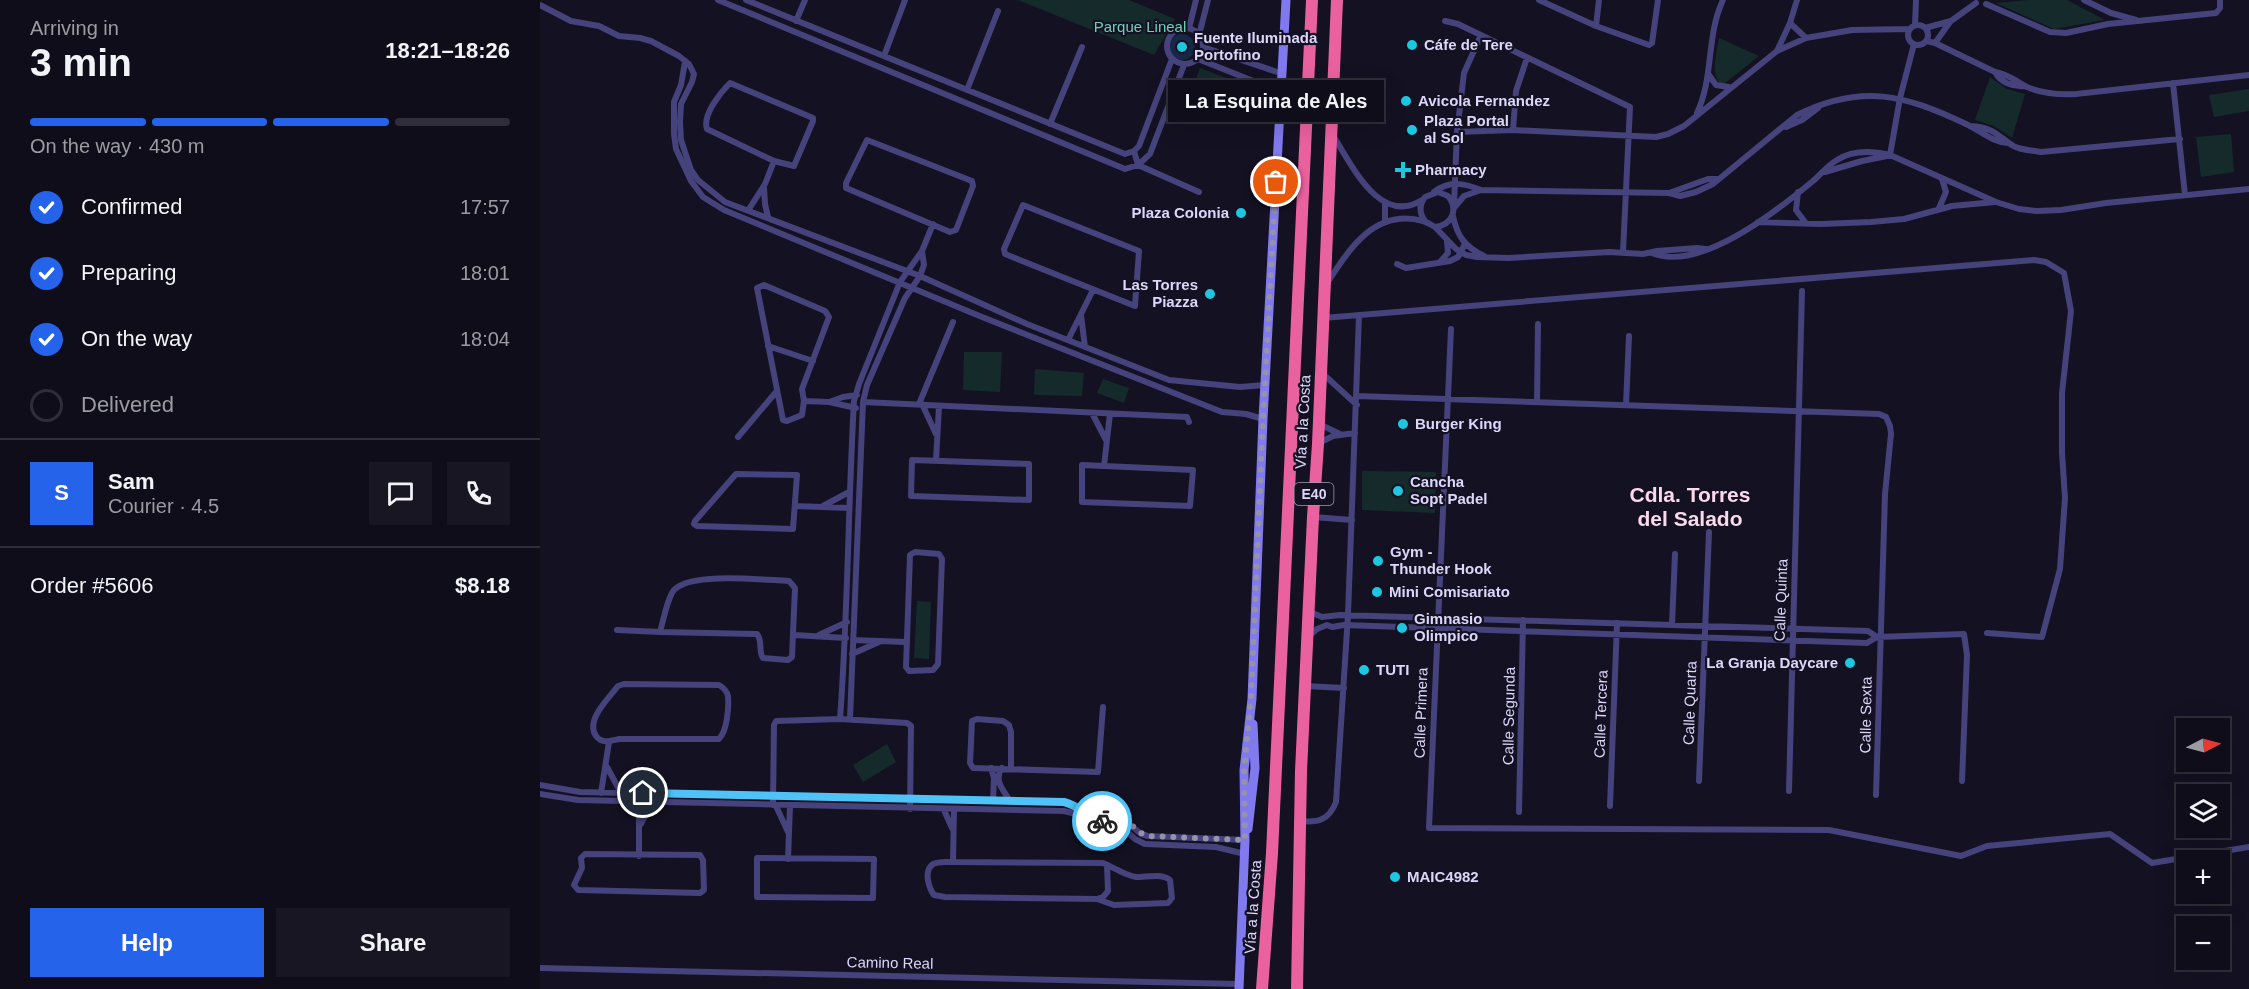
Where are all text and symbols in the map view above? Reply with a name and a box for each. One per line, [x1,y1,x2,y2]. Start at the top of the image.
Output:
text: Arriving in [30,17,119,39]
park label: Parque Lineal [1094,18,1186,35]
place label: Fuente Iluminada Portofino [1194,29,1318,63]
place label: Cáfe de Tere [1424,36,1513,53]
text: 18:21–18:26 [385,38,510,63]
marker: Cáfe de Tere [1405,38,1419,52]
marker: Fuente Iluminada Portofino [1175,40,1189,54]
text: 3 min [30,41,132,84]
callout: La Esquina de Ales [1168,80,1384,122]
text: La Esquina de Ales [1185,90,1367,112]
place label: Avicola Fernandez [1418,92,1550,109]
marker: Avicola Fernandez [1399,94,1413,108]
place label: Plaza Portal al Sol [1424,112,1509,146]
marker: Plaza Portal al Sol [1405,123,1419,137]
text: On the way · 430 m [30,135,205,157]
pin [1250,156,1301,207]
place label: Pharmacy [1415,161,1487,178]
marker: Pharmacy [1396,163,1410,177]
icon: bag [1259,165,1292,198]
icon: check [30,191,63,224]
text: Confirmed [81,194,182,219]
text: 17:57 [460,196,510,218]
place label: Plaza Colonia [1131,204,1230,221]
marker: Plaza Colonia [1234,206,1248,220]
icon: check [30,257,63,290]
text: Preparing [81,260,176,285]
text: 18:01 [460,262,510,284]
place label: Las Torres Piazza [1122,276,1199,310]
marker: Las Torres Piazza [1203,287,1217,301]
icon: check [30,323,63,356]
text: On the way [81,326,192,351]
text: 18:04 [460,328,510,350]
street label: Vía a la Costa [1292,374,1313,469]
text: Delivered [81,392,174,417]
place label: Burger King [1415,415,1502,432]
marker: Burger King [1396,417,1410,431]
button: chat [369,462,432,525]
button: phone [447,462,510,525]
text: Sam [108,469,154,494]
place label: Cancha Sopt Padel [1410,473,1488,507]
text: S [54,480,69,505]
road number: E40 [1294,483,1334,505]
district label: Cdla. Torres del Salado [1630,483,1750,530]
marker: Cancha Sopt Padel [1391,484,1405,498]
text: Courier · 4.5 [108,495,219,517]
place label: Gym - Thunder Hook [1390,543,1492,577]
marker: Gym - Thunder Hook [1371,554,1385,568]
street label: Calle Quinta [1771,558,1790,642]
text: Order #5606 [30,573,154,598]
text: $8.18 [455,573,510,598]
place label: Mini Comisariato [1389,583,1510,600]
marker: Mini Comisariato [1370,585,1384,599]
place label: Gimnasio Olimpico [1414,610,1482,644]
marker: Gimnasio Olimpico [1395,621,1409,635]
place label: La Granja Daycare [1706,654,1838,671]
marker: La Granja Daycare [1843,656,1857,670]
street label: Calle Quarta [1680,660,1699,745]
place label: TUTI [1376,661,1409,678]
marker: TUTI [1357,663,1371,677]
street label: Calle Segunda [1499,666,1518,765]
street label: Calle Primera [1410,667,1431,759]
street label: Calle Tercera [1590,669,1611,758]
street label: Calle Sexta [1856,676,1875,753]
north arrow [2176,718,2230,772]
map controls [2176,718,2230,970]
pin [617,767,668,818]
icon: home [626,776,659,809]
button: layers [2176,784,2230,838]
courier [1072,791,1132,851]
icon: bike [1086,805,1119,838]
button: + [2176,850,2230,904]
street label: Vía a la Costa [1241,859,1264,955]
place label: MAIC4982 [1407,868,1479,885]
marker: MAIC4982 [1388,870,1402,884]
button: Help [30,908,264,977]
button: Share [276,908,510,977]
button: − [2176,916,2230,970]
street label: Camino Real [847,953,934,972]

